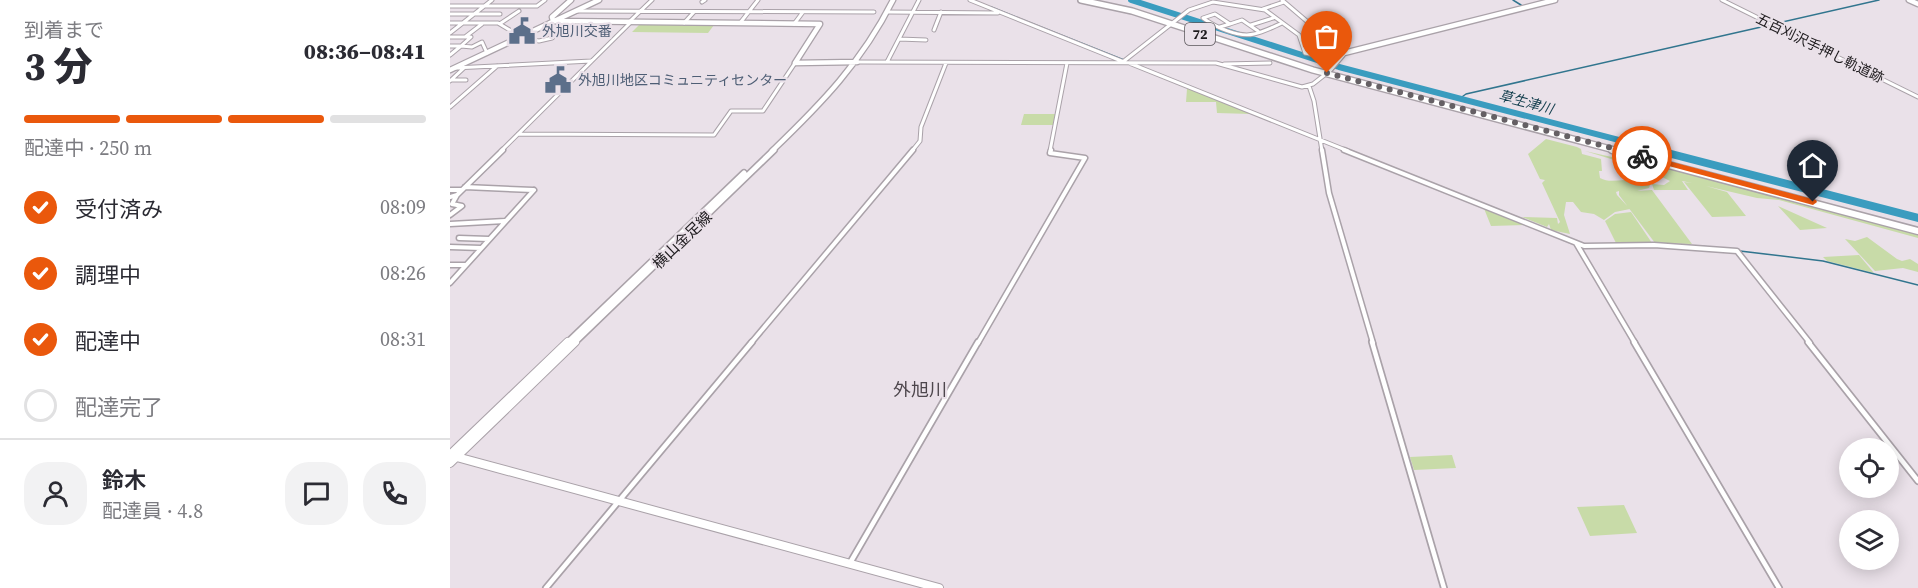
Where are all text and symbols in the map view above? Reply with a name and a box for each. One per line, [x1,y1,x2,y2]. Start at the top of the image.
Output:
street label: 五百刈沢手押し軌道跡 [1753,8,1887,88]
pin [1301,11,1352,73]
text: 到着まで [24,16,104,44]
public building icon: 外旭川交番 [507,16,537,46]
icon: bag [1310,20,1343,53]
place label: 外旭川交番 [542,21,612,41]
road number: 72 [1185,23,1215,45]
text: 08:36–08:41 [304,36,426,66]
text: 3 分 [24,40,93,93]
public building icon: 外旭川地区コミュニティセンター [543,65,573,95]
place label: 外旭川地区コミュニティセンター [578,70,787,90]
water label: 草生津川 [1496,85,1558,119]
courier [1612,126,1672,186]
text: 配達中 · 250 m [24,134,152,162]
icon: bike [1626,140,1659,173]
pin [1787,140,1838,202]
icon: home [1796,149,1829,182]
icon: check [24,191,57,224]
text: 08:09 [380,193,426,221]
text: 受付済み [75,194,163,224]
street label: 横山金足線 [648,206,716,274]
icon: check [24,257,57,290]
text: 08:26 [380,259,426,287]
text: 調理中 [75,260,141,290]
icon: check [24,323,57,356]
text: 08:31 [380,325,426,353]
text: 配達中 [75,326,141,356]
district label: 外旭川 [893,377,947,402]
text: 配達完了 [75,392,163,422]
map controls [1839,438,1899,570]
button: locate [1839,438,1899,498]
button: person [24,462,87,525]
button: chat [285,462,348,525]
button: phone [363,462,426,525]
text: 鈴木 [102,465,146,495]
text: 配達員 · 4.8 [102,497,203,525]
button: layers [1839,510,1899,570]

